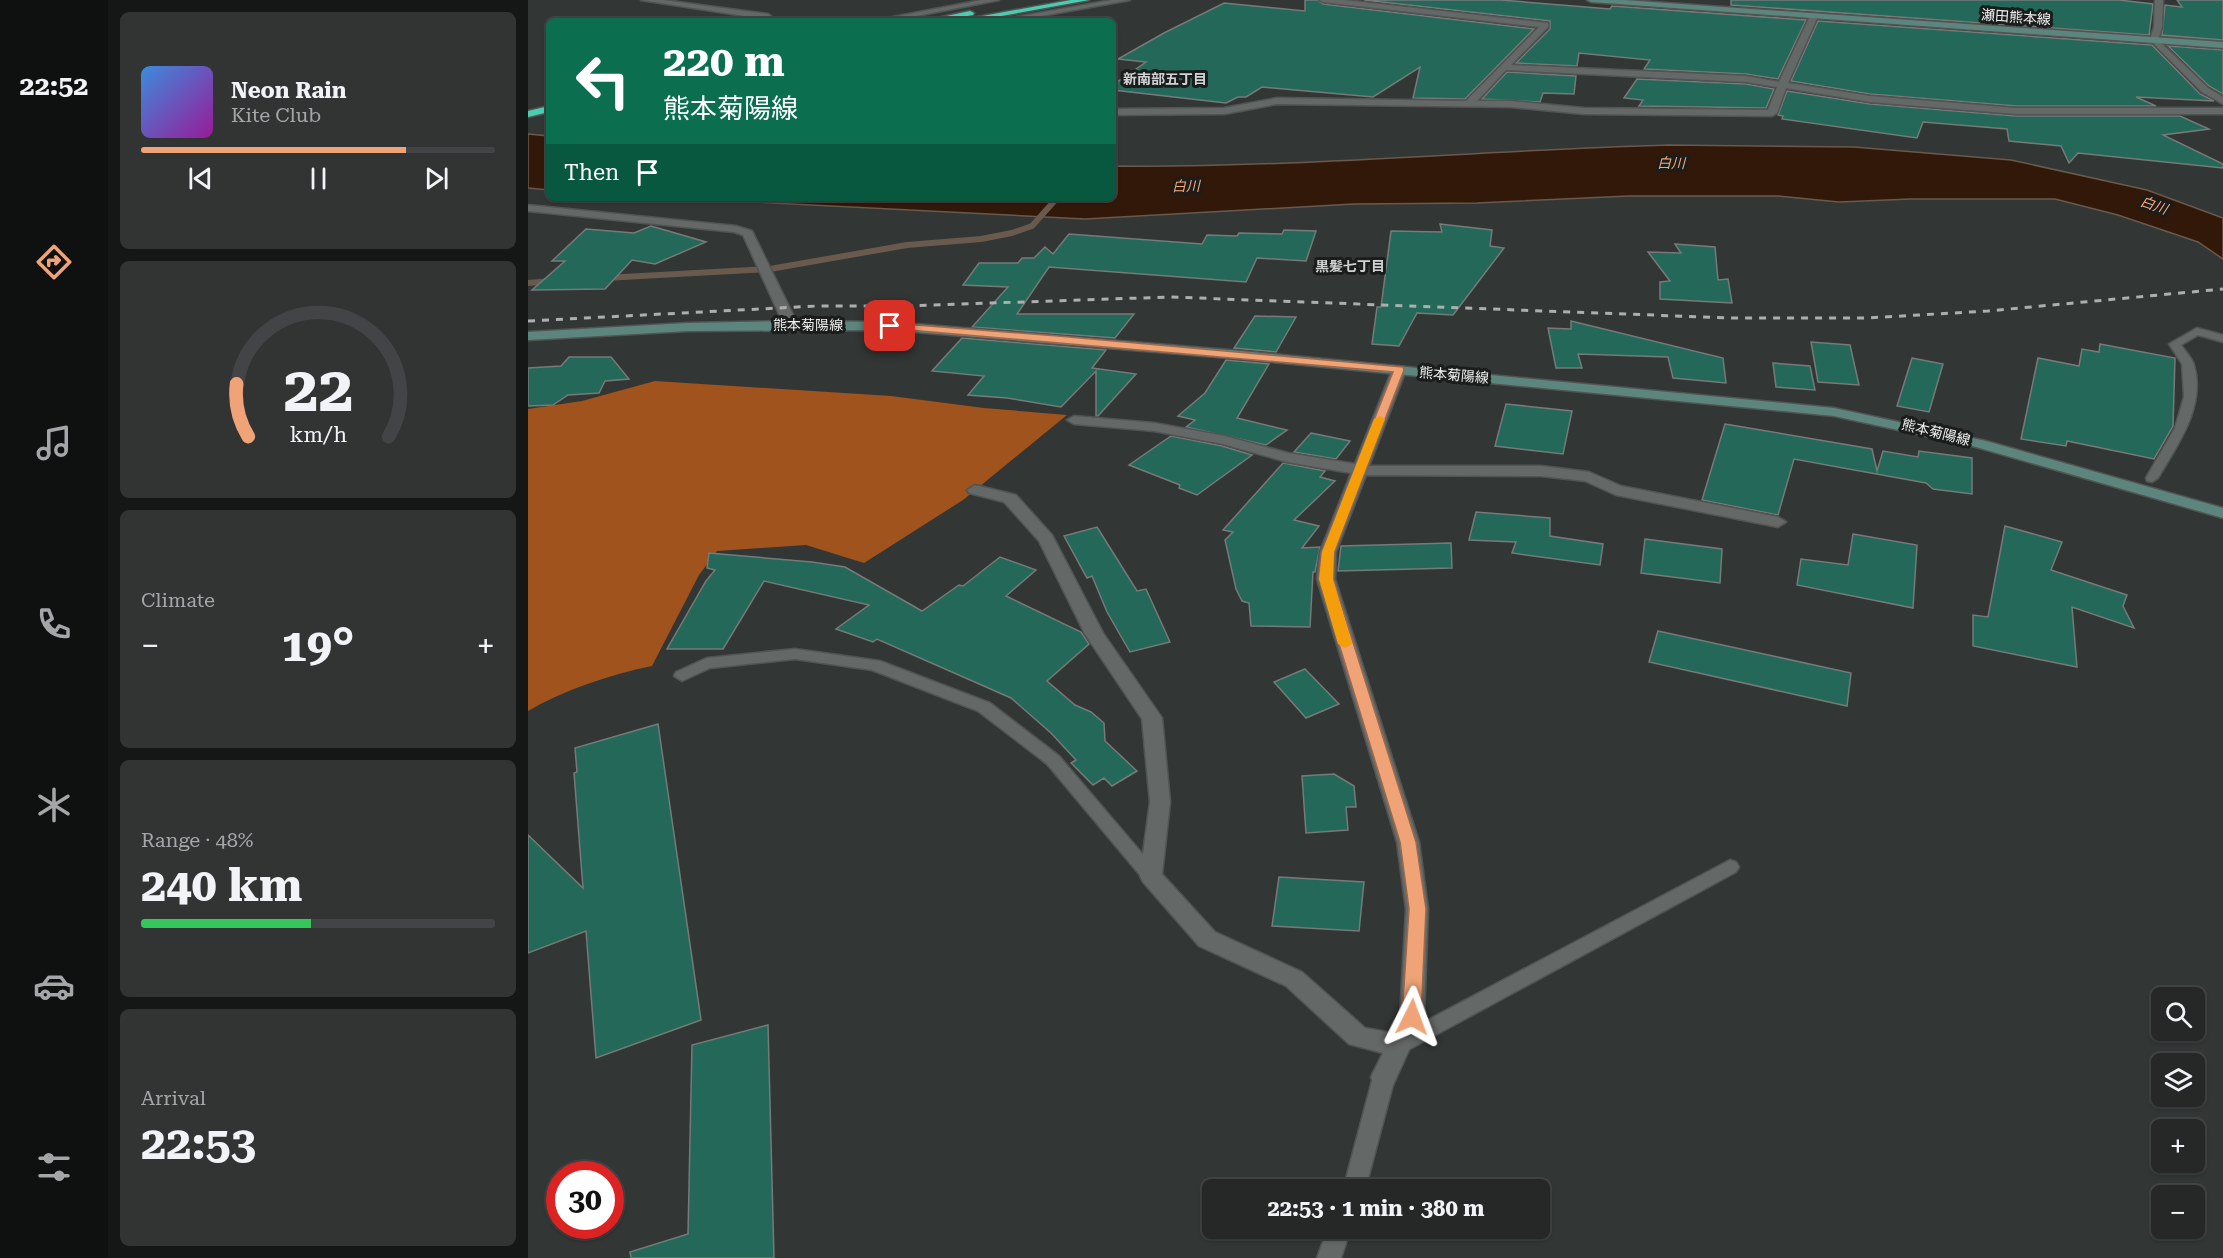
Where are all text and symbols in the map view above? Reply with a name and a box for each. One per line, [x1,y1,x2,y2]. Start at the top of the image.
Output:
street label: 瀬田熊本線 [1981,7,2051,27]
text: 220 m [663,37,785,86]
icon: left [564,42,642,120]
text: 22:52 [20,70,88,102]
district label: 新南部五丁目 [1123,71,1207,87]
text: Neon Rain [231,78,346,103]
text: 熊本菊陽線 [663,93,798,125]
text: Kite Club [231,103,321,127]
water label: 白川 [1657,155,1687,171]
icon: arrive [631,156,664,189]
text: Then [564,160,619,185]
icon: previous [184,162,217,195]
icon: pause [302,162,335,195]
icon: next [420,162,453,195]
water label: 白川 [1172,178,1202,194]
water label: 白川 [2138,193,2172,218]
icon: directions [33,241,75,283]
district label: 黒髪七丁目 [1315,258,1385,274]
pin [864,300,915,351]
icon: arrive [873,309,906,342]
street label: 熊本菊陽線 [773,317,843,333]
text: 22 [283,353,353,426]
street label: 熊本菊陽線 [1418,364,1490,386]
street label: 熊本菊陽線 [1900,416,1972,448]
icon: music [33,422,75,464]
text: km/h [289,422,347,447]
text: Climate [141,588,215,612]
icon: phone [33,603,75,645]
text: 19° [282,619,354,672]
text: − [141,626,159,665]
text: + [477,626,495,665]
icon: climate [33,784,75,826]
text: Range · 48% [141,828,253,852]
text: 240 km [141,859,302,912]
icon: car [33,965,75,1007]
position arrow [1380,985,1444,1049]
map controls [2151,987,2205,1239]
button: search [2151,987,2205,1041]
button: layers [2151,1053,2205,1107]
text: Arrival [141,1086,206,1110]
text: 22:53 [141,1117,256,1170]
button: + [2151,1119,2205,1173]
icon: filters [33,1146,75,1188]
speed limit sign: 30 [546,1161,624,1239]
button: − [2151,1185,2205,1239]
text: 22:53 · 1 min · 380 m [1267,1196,1485,1221]

